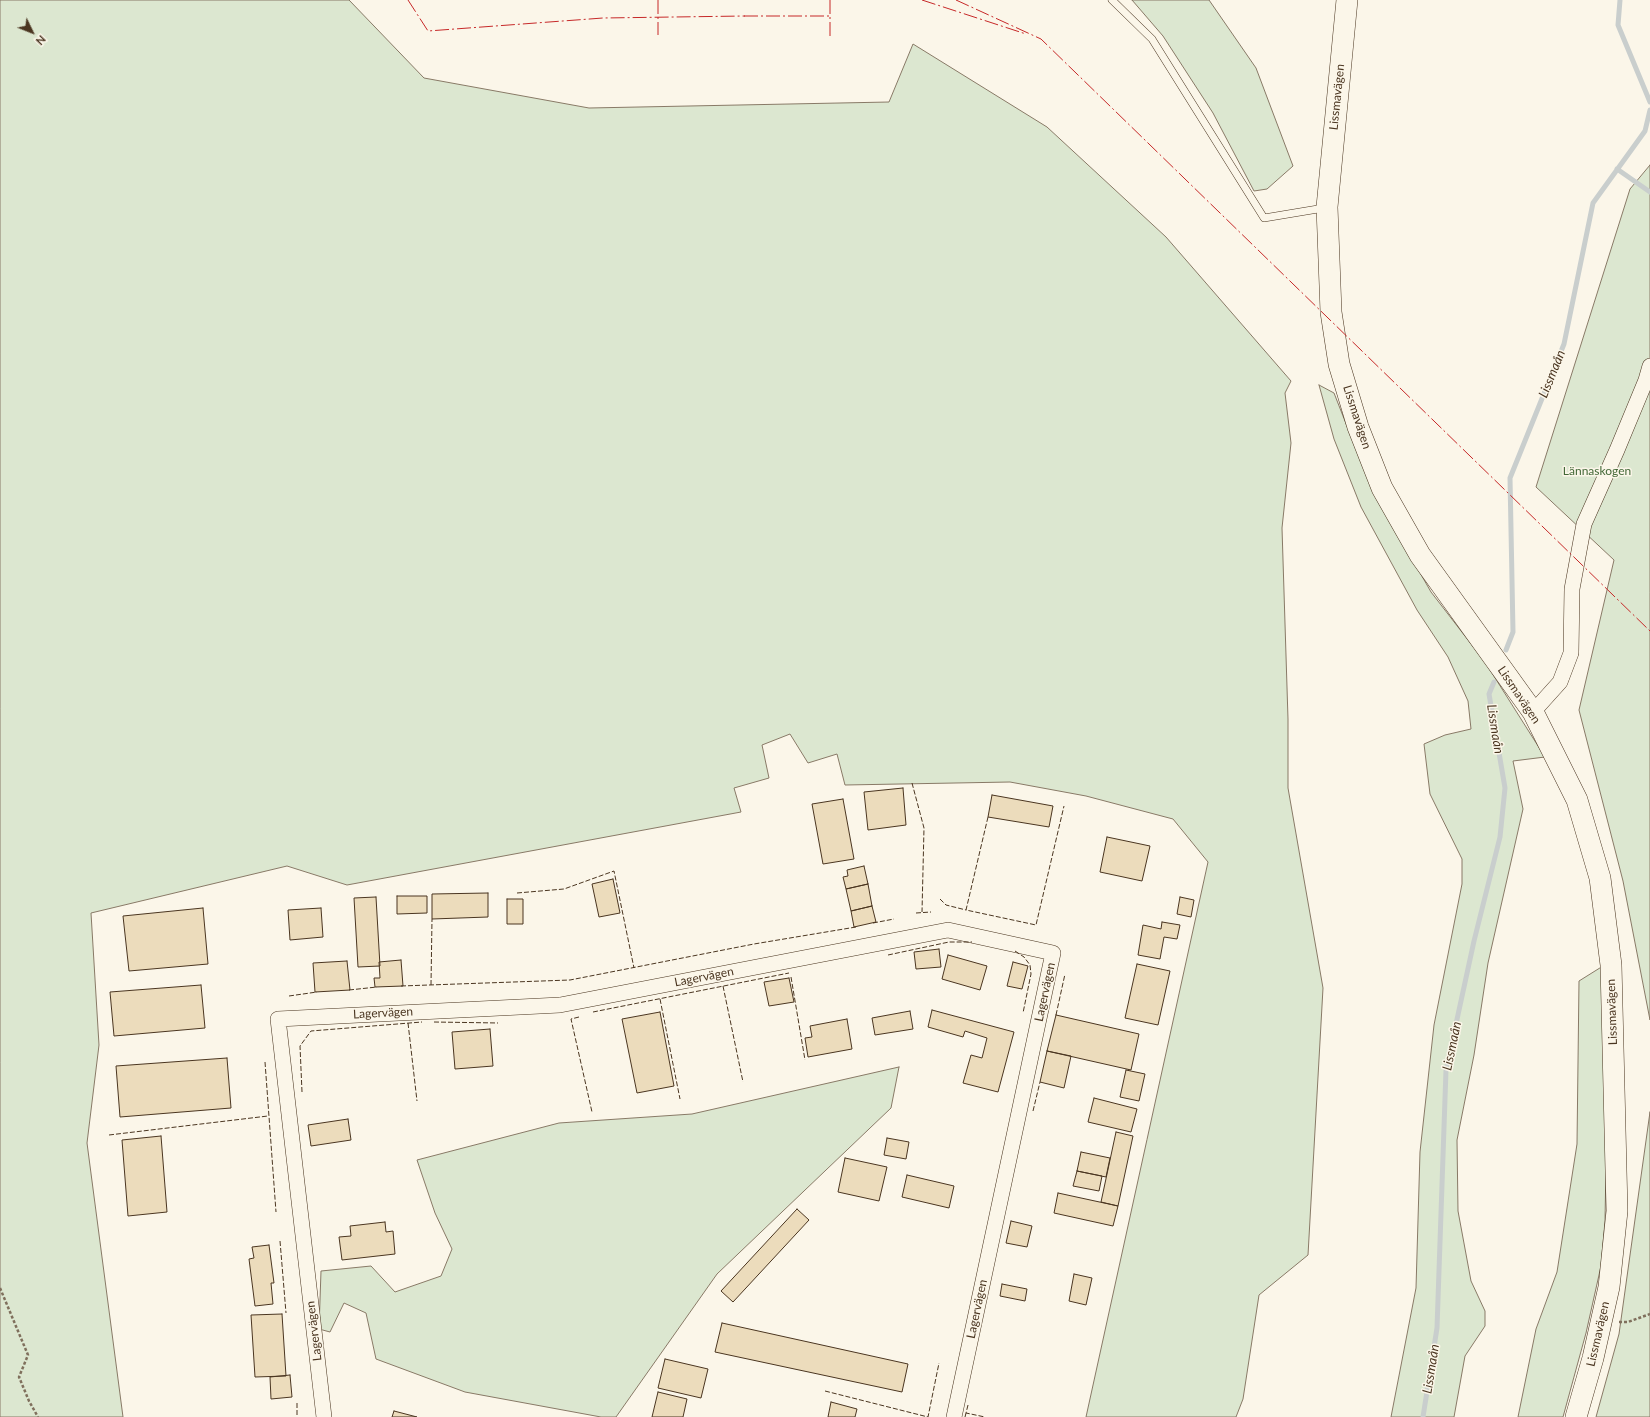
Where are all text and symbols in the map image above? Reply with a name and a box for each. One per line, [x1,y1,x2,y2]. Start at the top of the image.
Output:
north arrow [12,12,52,52]
text: N [34,33,49,48]
street label: Lissmavägen [1326,63,1348,131]
water label: Lissmaån [1535,348,1569,400]
street label: Lissmavägen [1340,383,1374,451]
park label: Lännaskogen [1563,464,1631,478]
street label: Lissmavägen [1494,663,1544,727]
water label: Lissmaån [1483,703,1507,755]
street label: Lagervägen [1032,961,1058,1023]
street label: Lagervägen [673,964,735,990]
street label: Lissmavägen [1604,979,1620,1045]
street label: Lagervägen [353,1004,413,1022]
water label: Lissmaån [1439,1020,1465,1072]
street label: Lagervägen [964,1278,990,1340]
street label: Lagervägen [303,1300,325,1362]
street label: Lissmavägen [1584,1300,1612,1368]
water label: Lissmaån [1419,1343,1443,1395]

